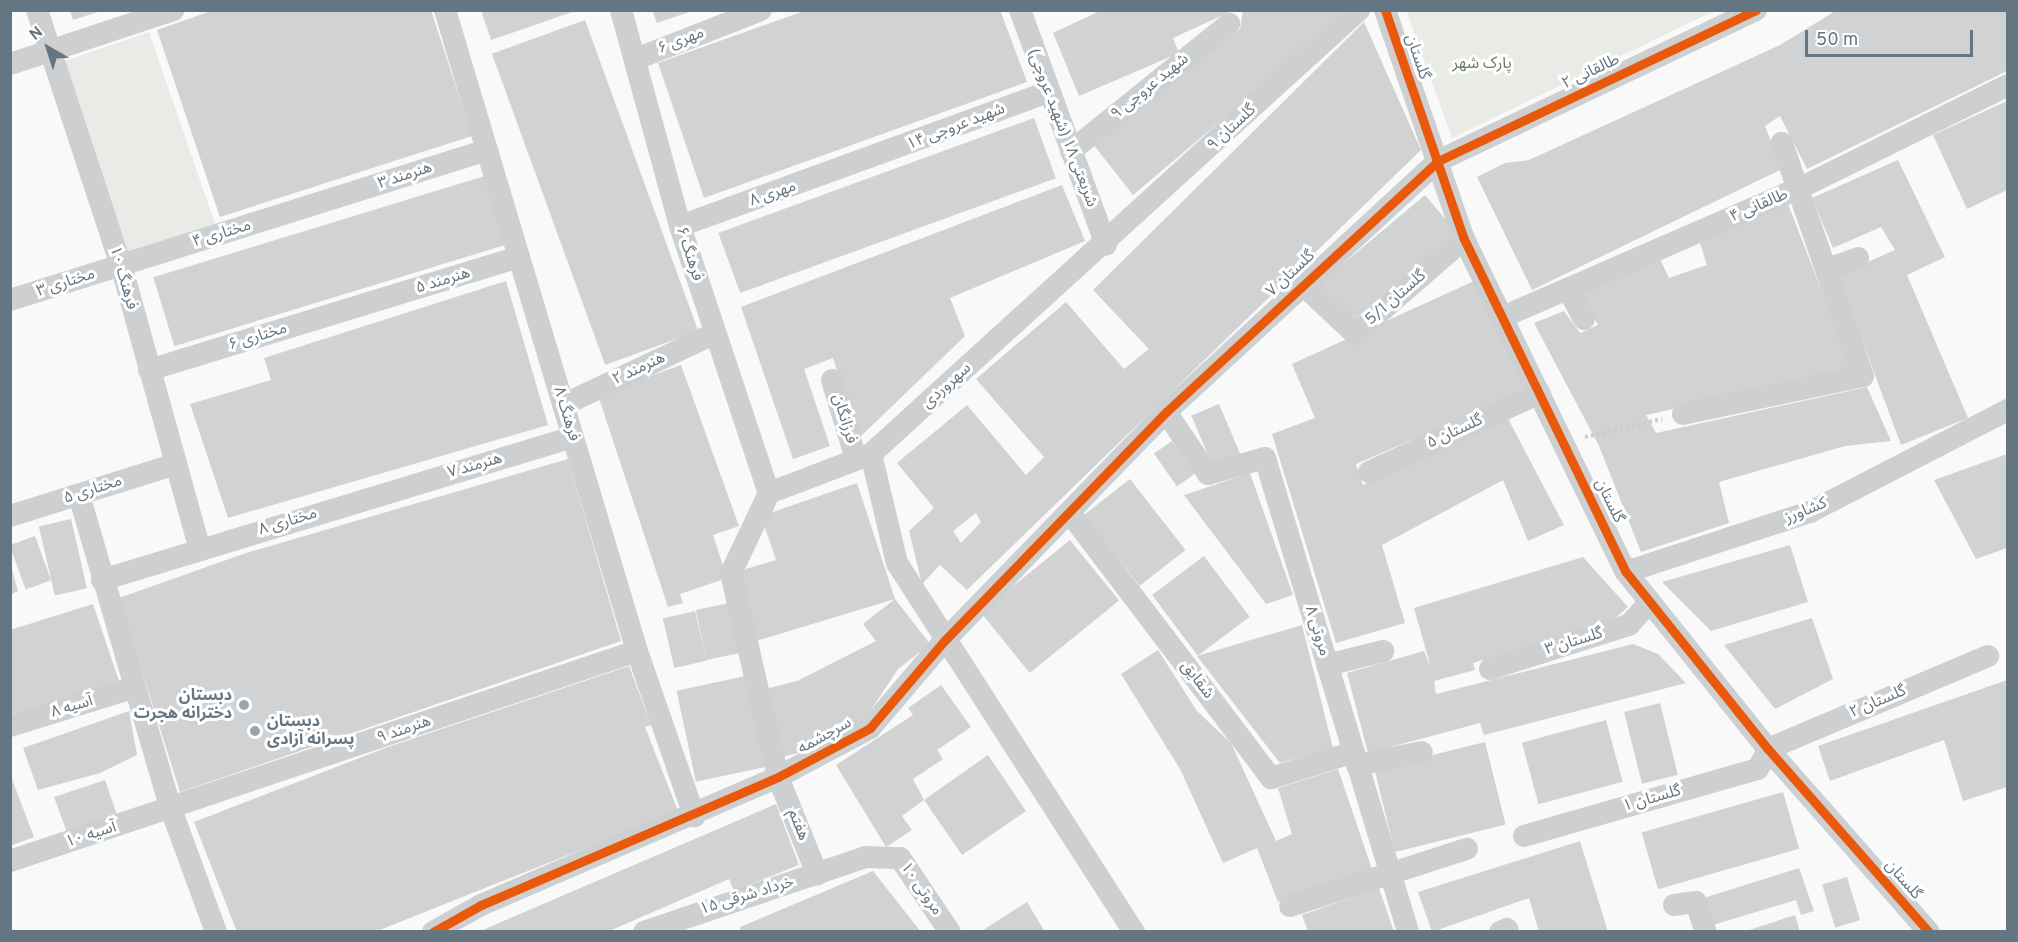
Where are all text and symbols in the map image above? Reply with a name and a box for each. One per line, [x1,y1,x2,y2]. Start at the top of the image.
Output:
north arrow [18,18,78,78]
scale bar [1808,18,1976,56]
text: N [26,23,47,45]
street label: مهری ۶ [655,23,707,59]
text: 50 m [1816,29,1858,52]
street label: گلستان [1400,32,1434,82]
street label: شریعتی ۱۸ (شهید عروجی) [1023,46,1101,210]
street label: شهید عروجی ۹ [1107,50,1193,124]
street label: طالقانی ۲ [1559,50,1623,94]
park label: پارک شهر [1452,54,1512,74]
street label: شهید عروجی ۱۴ [904,99,1008,155]
street label: گلستان ۹ [1204,101,1260,155]
street label: هنرمند ۳ [376,158,434,194]
street label: مهری ۸ [747,177,799,211]
street label: طالقانی ۴ [1727,185,1791,227]
street label: مختاری ۴ [190,216,254,252]
street label: فرهنگ ۶ [671,224,707,284]
street label: فرهنگ ۱۰ [105,244,141,312]
street label: گلستان ۷ [1263,247,1319,301]
street label: هنرمند ۵ [414,264,472,298]
street label: مختاری ۳ [34,265,98,301]
street label: گلستان 5/1 [1362,266,1430,330]
street label: مختاری ۶ [226,319,290,355]
street label: هنرمند ۲ [610,349,668,389]
street label: سهروردی [919,359,975,413]
street label: فرهنگ ۸ [549,384,583,444]
street label: فرزانگان [827,392,861,446]
street label: گلستان ۵ [1424,411,1486,453]
street label: هنرمند ۷ [446,449,504,483]
street label: مختاری ۵ [61,472,125,508]
street label: گلستان [1590,476,1628,526]
street label: کشاورز [1782,494,1830,528]
street label: مختاری ۸ [256,504,320,540]
street label: مروتی ۸ [1300,604,1334,658]
street label: گلستان ۳ [1543,624,1605,660]
street label: شقایق [1176,657,1218,703]
street label: گلستان ۲ [1847,682,1909,722]
place label: دبستان دخترانه هجرت [134,686,232,724]
street label: آسیه ۸ [49,692,95,722]
marker: دبستان دخترانه هجرت [237,698,251,712]
place label: دبستان پسرانه آزادی [267,712,354,750]
street label: هنرمند ۹ [375,712,433,748]
street label: سرچشمه [795,713,855,759]
marker: دبستان پسرانه آزادی [248,724,262,738]
street label: گلستان ۱ [1621,782,1683,816]
street label: هفتم [783,807,813,843]
street label: آسیه ۱۰ [63,818,119,852]
street label: گلستان [1880,856,1926,904]
street label: مروتی ۱۰ [896,859,946,919]
street label: ۱۵ خرداد شرقی [698,873,796,919]

